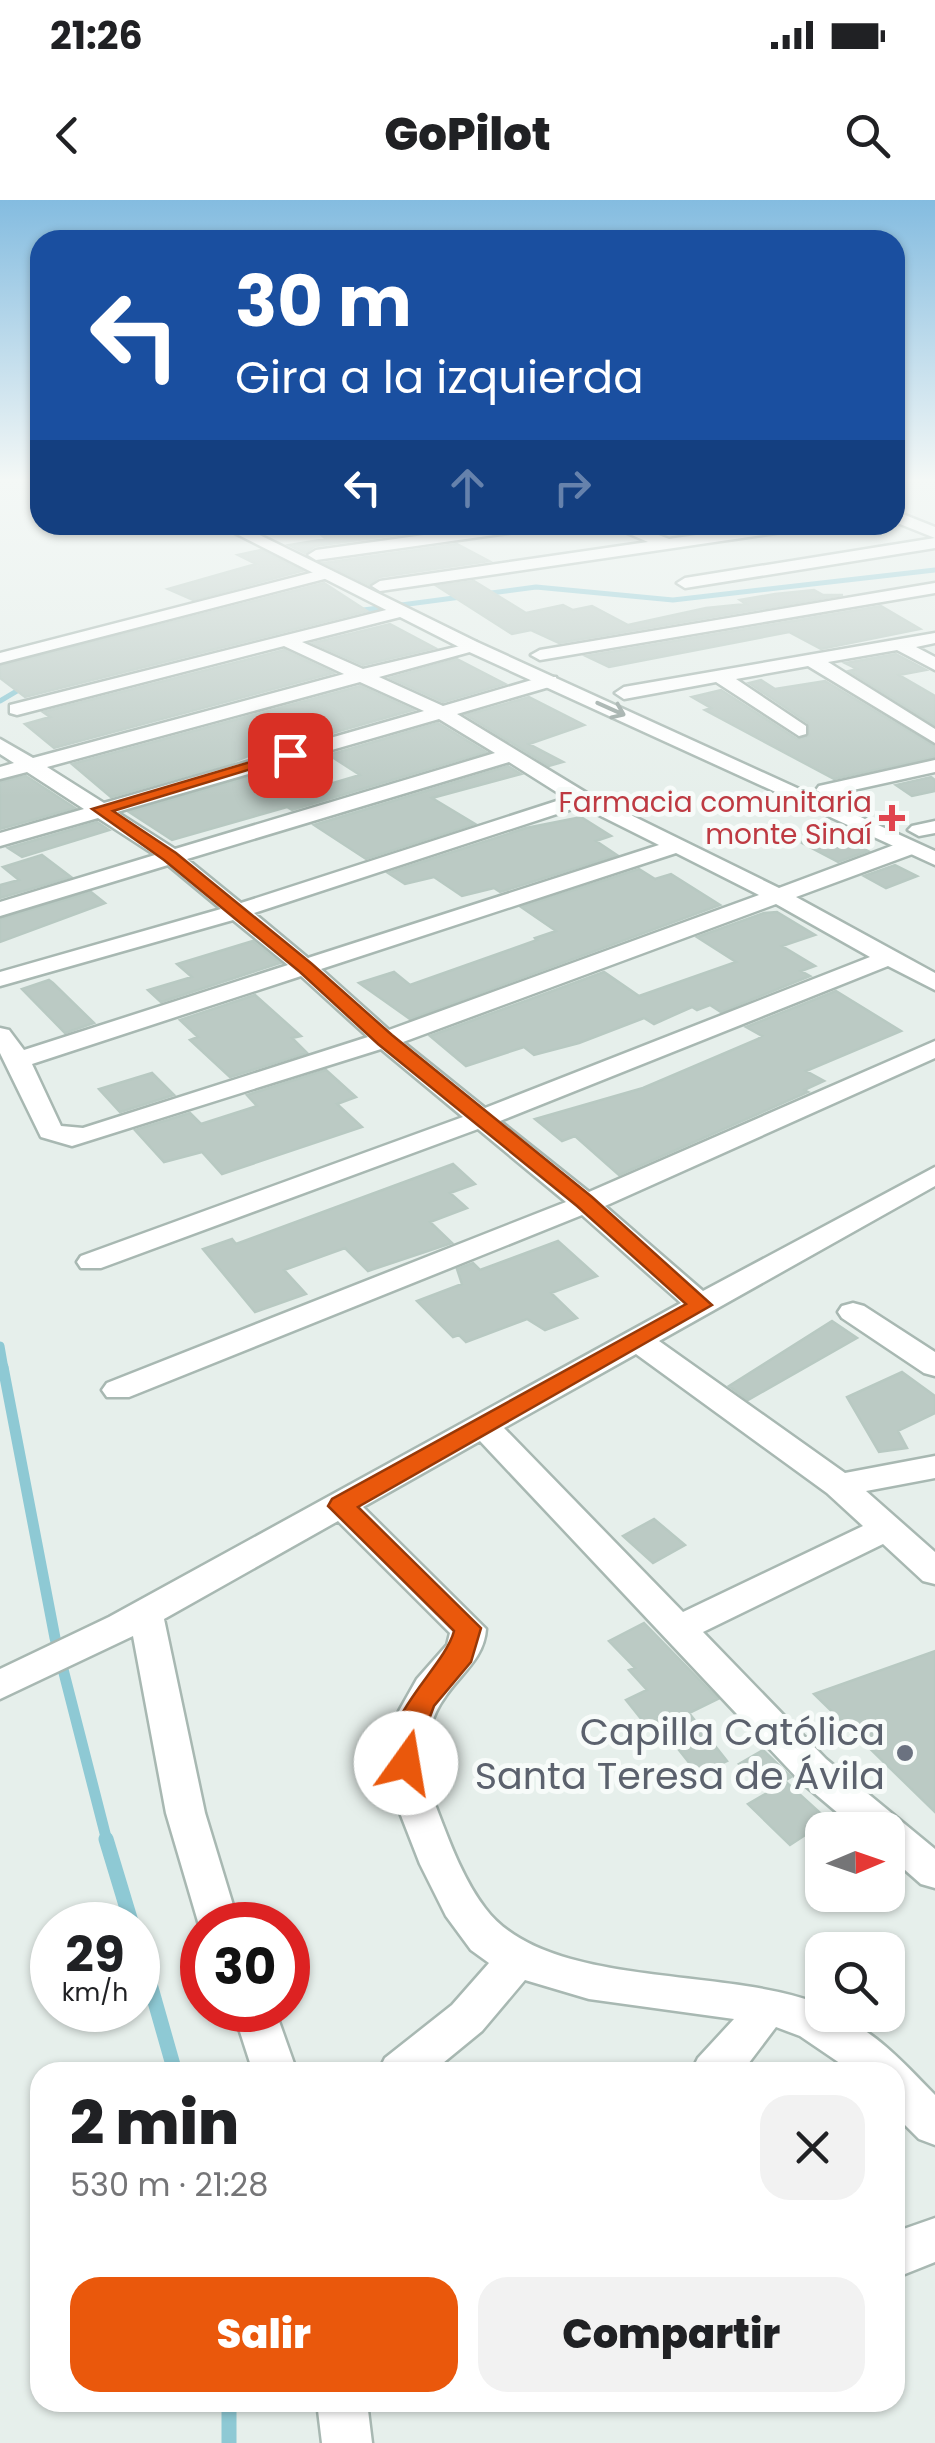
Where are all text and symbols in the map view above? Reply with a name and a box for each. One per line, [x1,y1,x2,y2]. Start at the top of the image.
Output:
text: 21:26 [50,9,143,62]
text: GoPilot [384,103,551,166]
icon: back [40,108,95,163]
icon: search [840,108,895,163]
text: 30 m [235,252,412,351]
icon: left [70,270,200,400]
text: Gira a la izquierda [235,346,644,409]
icon: left [335,460,390,515]
icon: ahead [440,460,495,515]
icon: right [545,460,600,515]
one-way arrow [595,700,625,719]
pin [248,713,333,798]
icon: arrive [263,728,318,783]
place label: Farmacia comunitaria monte Sinaí [559,783,872,854]
marker: Farmacia comunitaria monte Sinaí [881,807,903,829]
place label: Capilla Católica Santa Teresa de Ávila [475,1705,885,1802]
position arrow [354,1711,458,1815]
marker: Capilla Católica Santa Teresa de Ávila [894,1742,916,1764]
north arrow [805,1812,905,1912]
map controls [805,1812,905,2032]
speed limit sign: 30 [180,1902,310,2032]
text: 29 [65,1919,125,1990]
button: search [805,1932,905,2032]
text: km/h [62,1975,128,2010]
text: 2 min [70,2081,239,2165]
button: close [760,2095,865,2200]
text: 530 m · 21:28 [70,2162,268,2207]
button: Salir [70,2277,458,2392]
button: Compartir [478,2277,865,2392]

